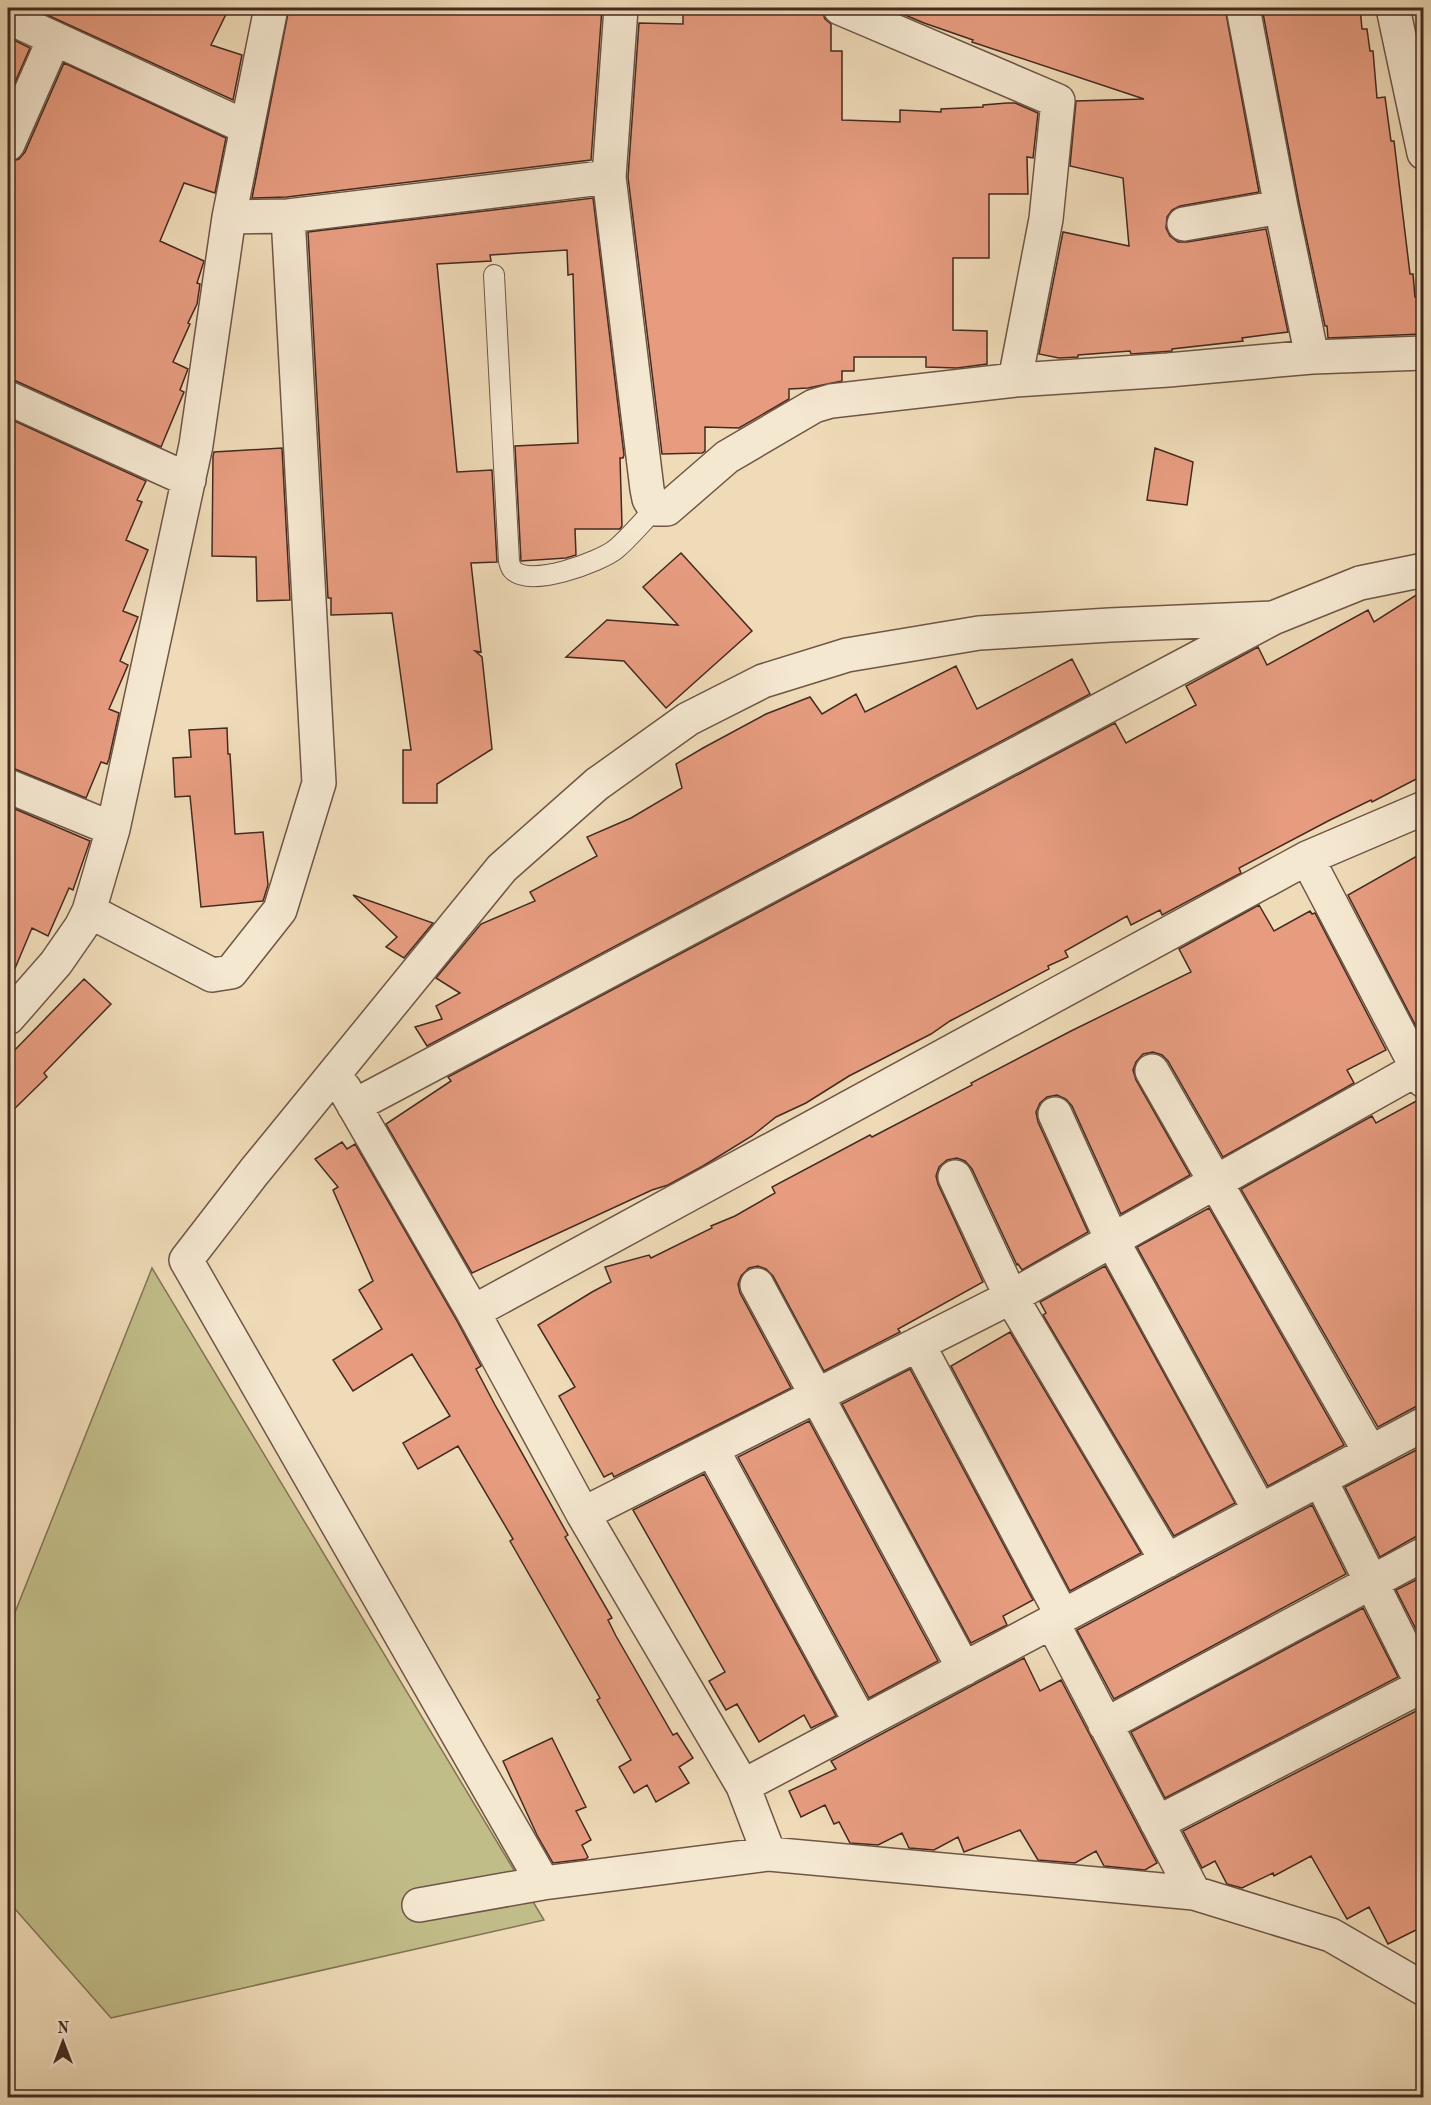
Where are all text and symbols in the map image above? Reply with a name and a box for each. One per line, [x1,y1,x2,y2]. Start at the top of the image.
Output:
north arrow [33,2012,93,2072]
text: N [57,2021,70,2037]

